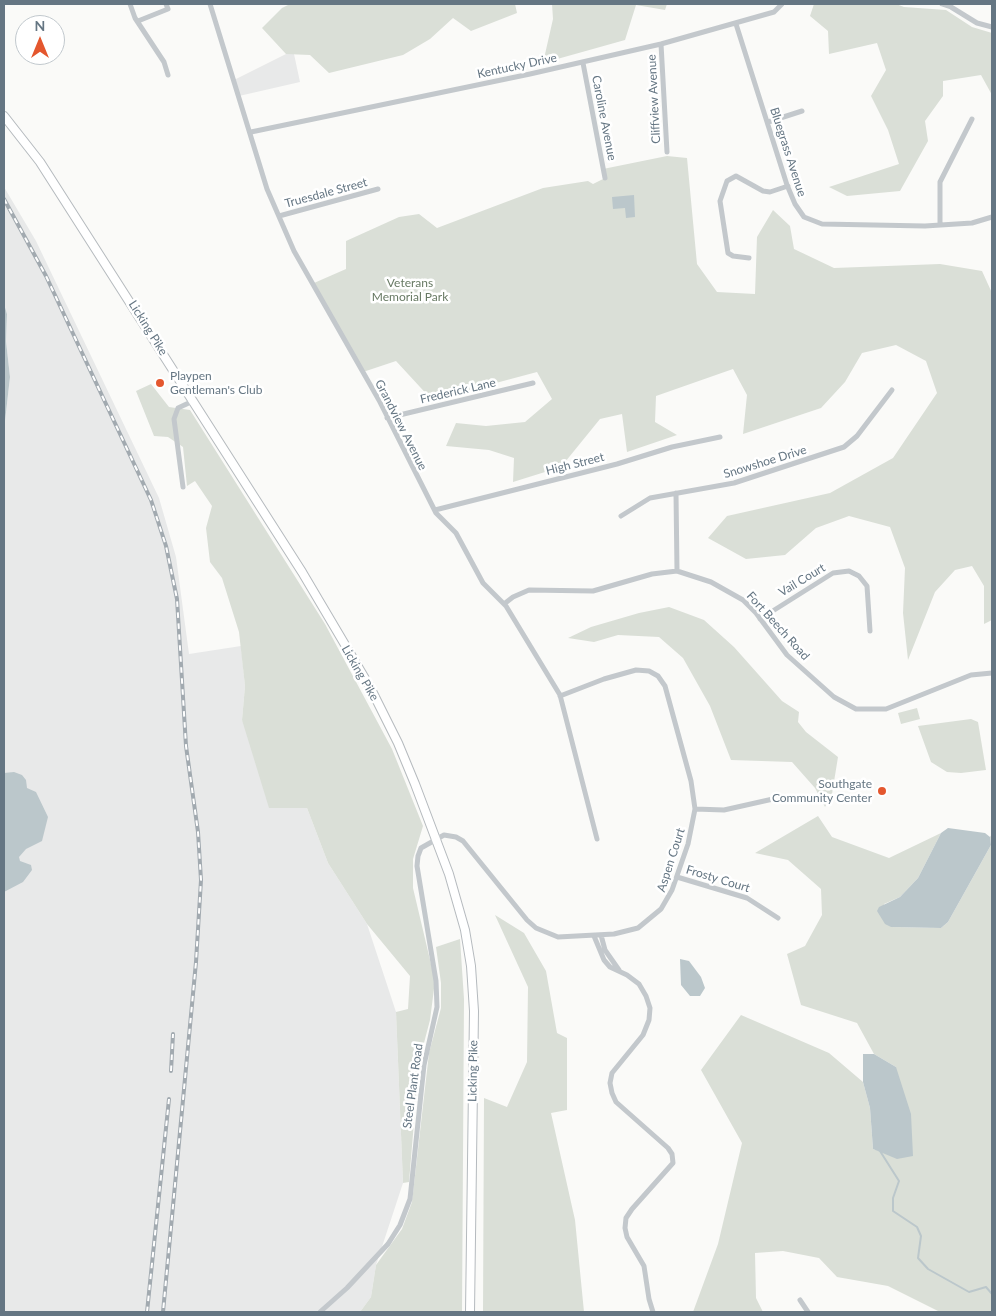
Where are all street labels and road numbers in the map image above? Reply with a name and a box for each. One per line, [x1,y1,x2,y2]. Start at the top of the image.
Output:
street label: Kentucky Drive [476,51,558,81]
street label: Cliffview Avenue [644,54,664,144]
street label: Caroline Avenue [589,74,619,162]
street label: Bluegrass Avenue [767,105,809,199]
street label: Truesdale Street [283,175,369,211]
street label: Licking Pike [125,298,171,358]
street label: Frederick Lane [419,375,497,407]
street label: Grandview Avenue [372,377,430,473]
street label: Snowshoe Drive [722,443,808,481]
street label: High Street [544,450,606,478]
street label: Vail Court [776,560,828,600]
street label: Fort Beech Road [743,589,813,663]
street label: Licking Pike [338,643,382,703]
street label: Aspen Court [654,826,688,894]
street label: Frosty Court [684,862,752,896]
street label: Licking Pike [465,1040,481,1102]
street label: Steel Plant Road [400,1043,426,1129]

